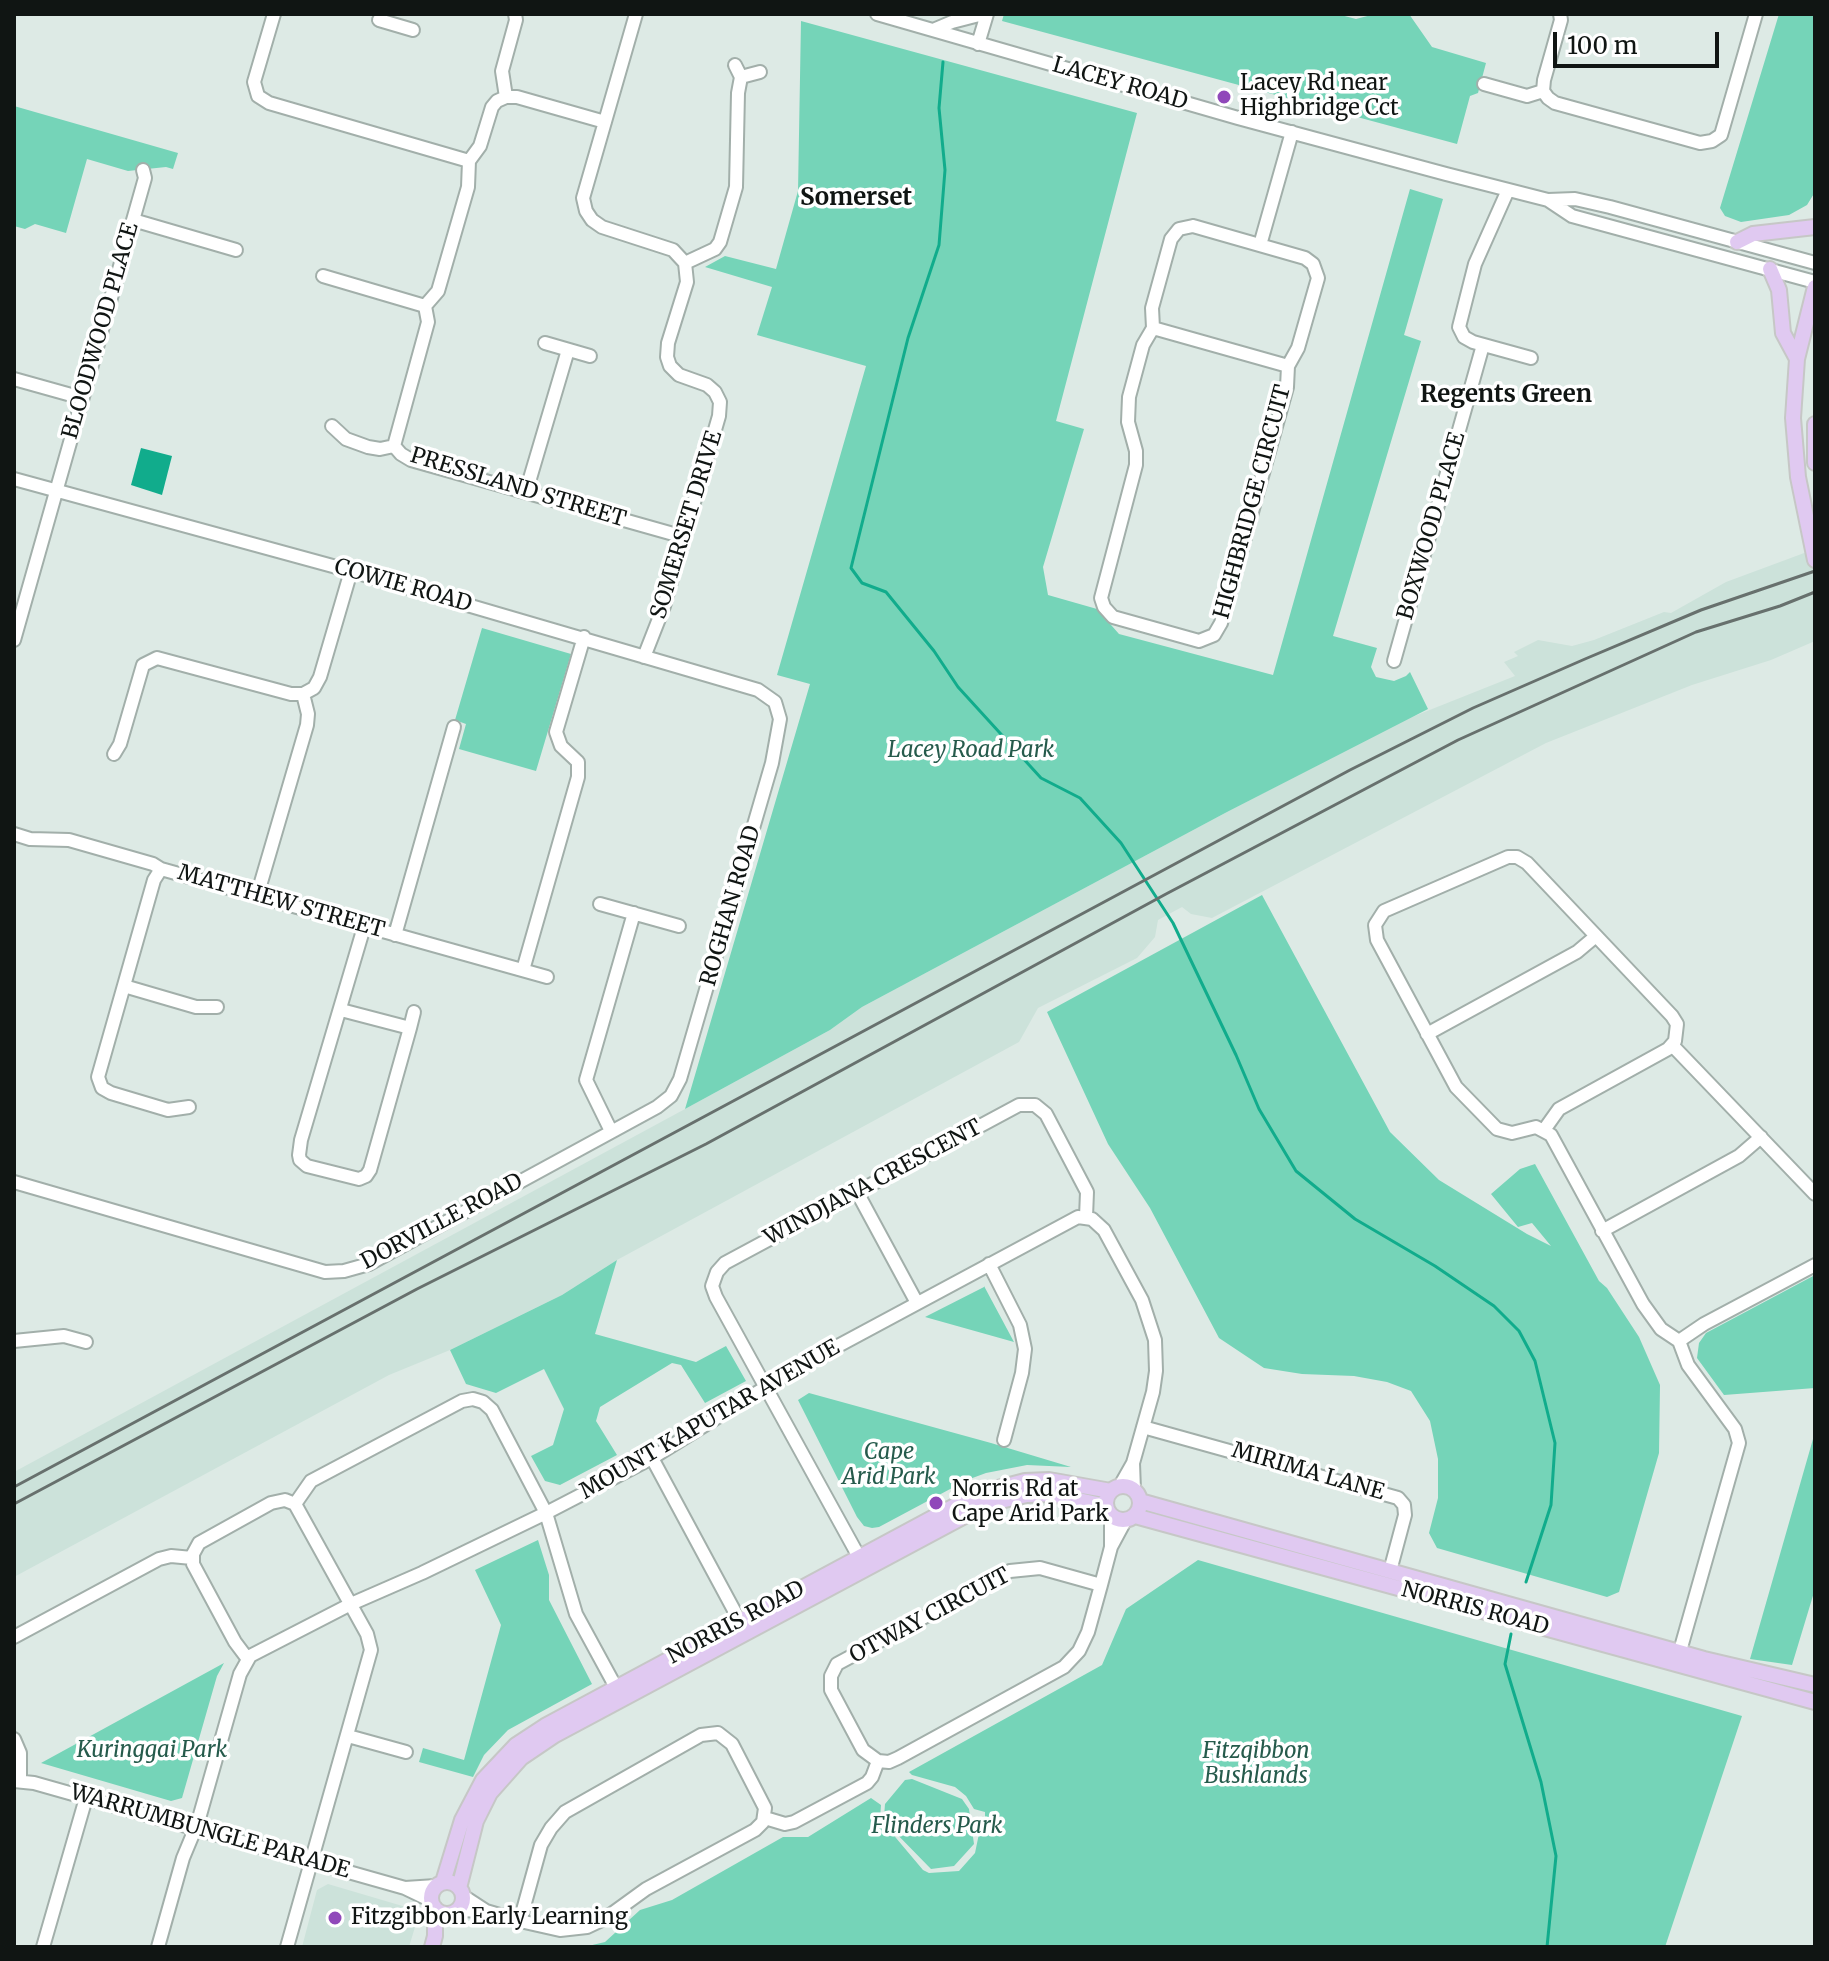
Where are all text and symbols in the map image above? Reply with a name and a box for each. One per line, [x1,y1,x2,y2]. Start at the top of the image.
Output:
scale bar [1557,16,1723,66]
text: 100 m [1567,30,1637,61]
street label: LACEY ROAD [1049,52,1191,116]
place label: Lacey Rd near Highbridge Cct [1240,71,1399,122]
marker: Lacey Rd near Highbridge Cct [1215,88,1233,106]
district label: Somerset [800,184,912,212]
street label: BLOODWOOD PLACE [57,220,145,442]
district label: Regents Green [1420,381,1592,409]
street label: HIGHBRIDGE CIRCUIT [1209,382,1297,622]
street label: SOMERSET DRIVE [646,428,728,622]
street label: BOXWOOD PLACE [1393,429,1471,623]
street label: PRESSLAND STREET [407,443,629,533]
street label: COWIE ROAD [331,554,475,618]
park label: Lacey Road Park [888,738,1054,764]
street label: ROGHAN ROAD [695,823,767,989]
street label: MATTHEW STREET [175,860,387,944]
street label: WINDJANA CRESCENT [760,1114,986,1252]
street label: DORVILLE ROAD [357,1168,527,1276]
street label: MOUNT KAPUTAR AVENUE [576,1335,844,1505]
street label: MIRIMA LANE [1229,1438,1387,1506]
park label: Cape Arid Park [842,1440,936,1492]
place label: Norris Rd at Cape Arid Park [952,1477,1109,1528]
marker: Norris Rd at Cape Arid Park [927,1494,945,1512]
street label: OTWAY CIRCUIT [845,1563,1015,1669]
street label: NORRIS ROAD [663,1576,809,1670]
street label: NORRIS ROAD [1398,1577,1552,1641]
park label: Kuringgai Park [77,1738,227,1764]
park label: Fitzgibbon Bushlands [1203,1739,1309,1790]
street label: WARRUMBUNGLE PARADE [67,1779,353,1885]
park label: Flinders Park [872,1814,1002,1840]
place label: Fitzgibbon Early Learning [351,1905,628,1931]
marker: Fitzgibbon Early Learning [326,1909,344,1927]

